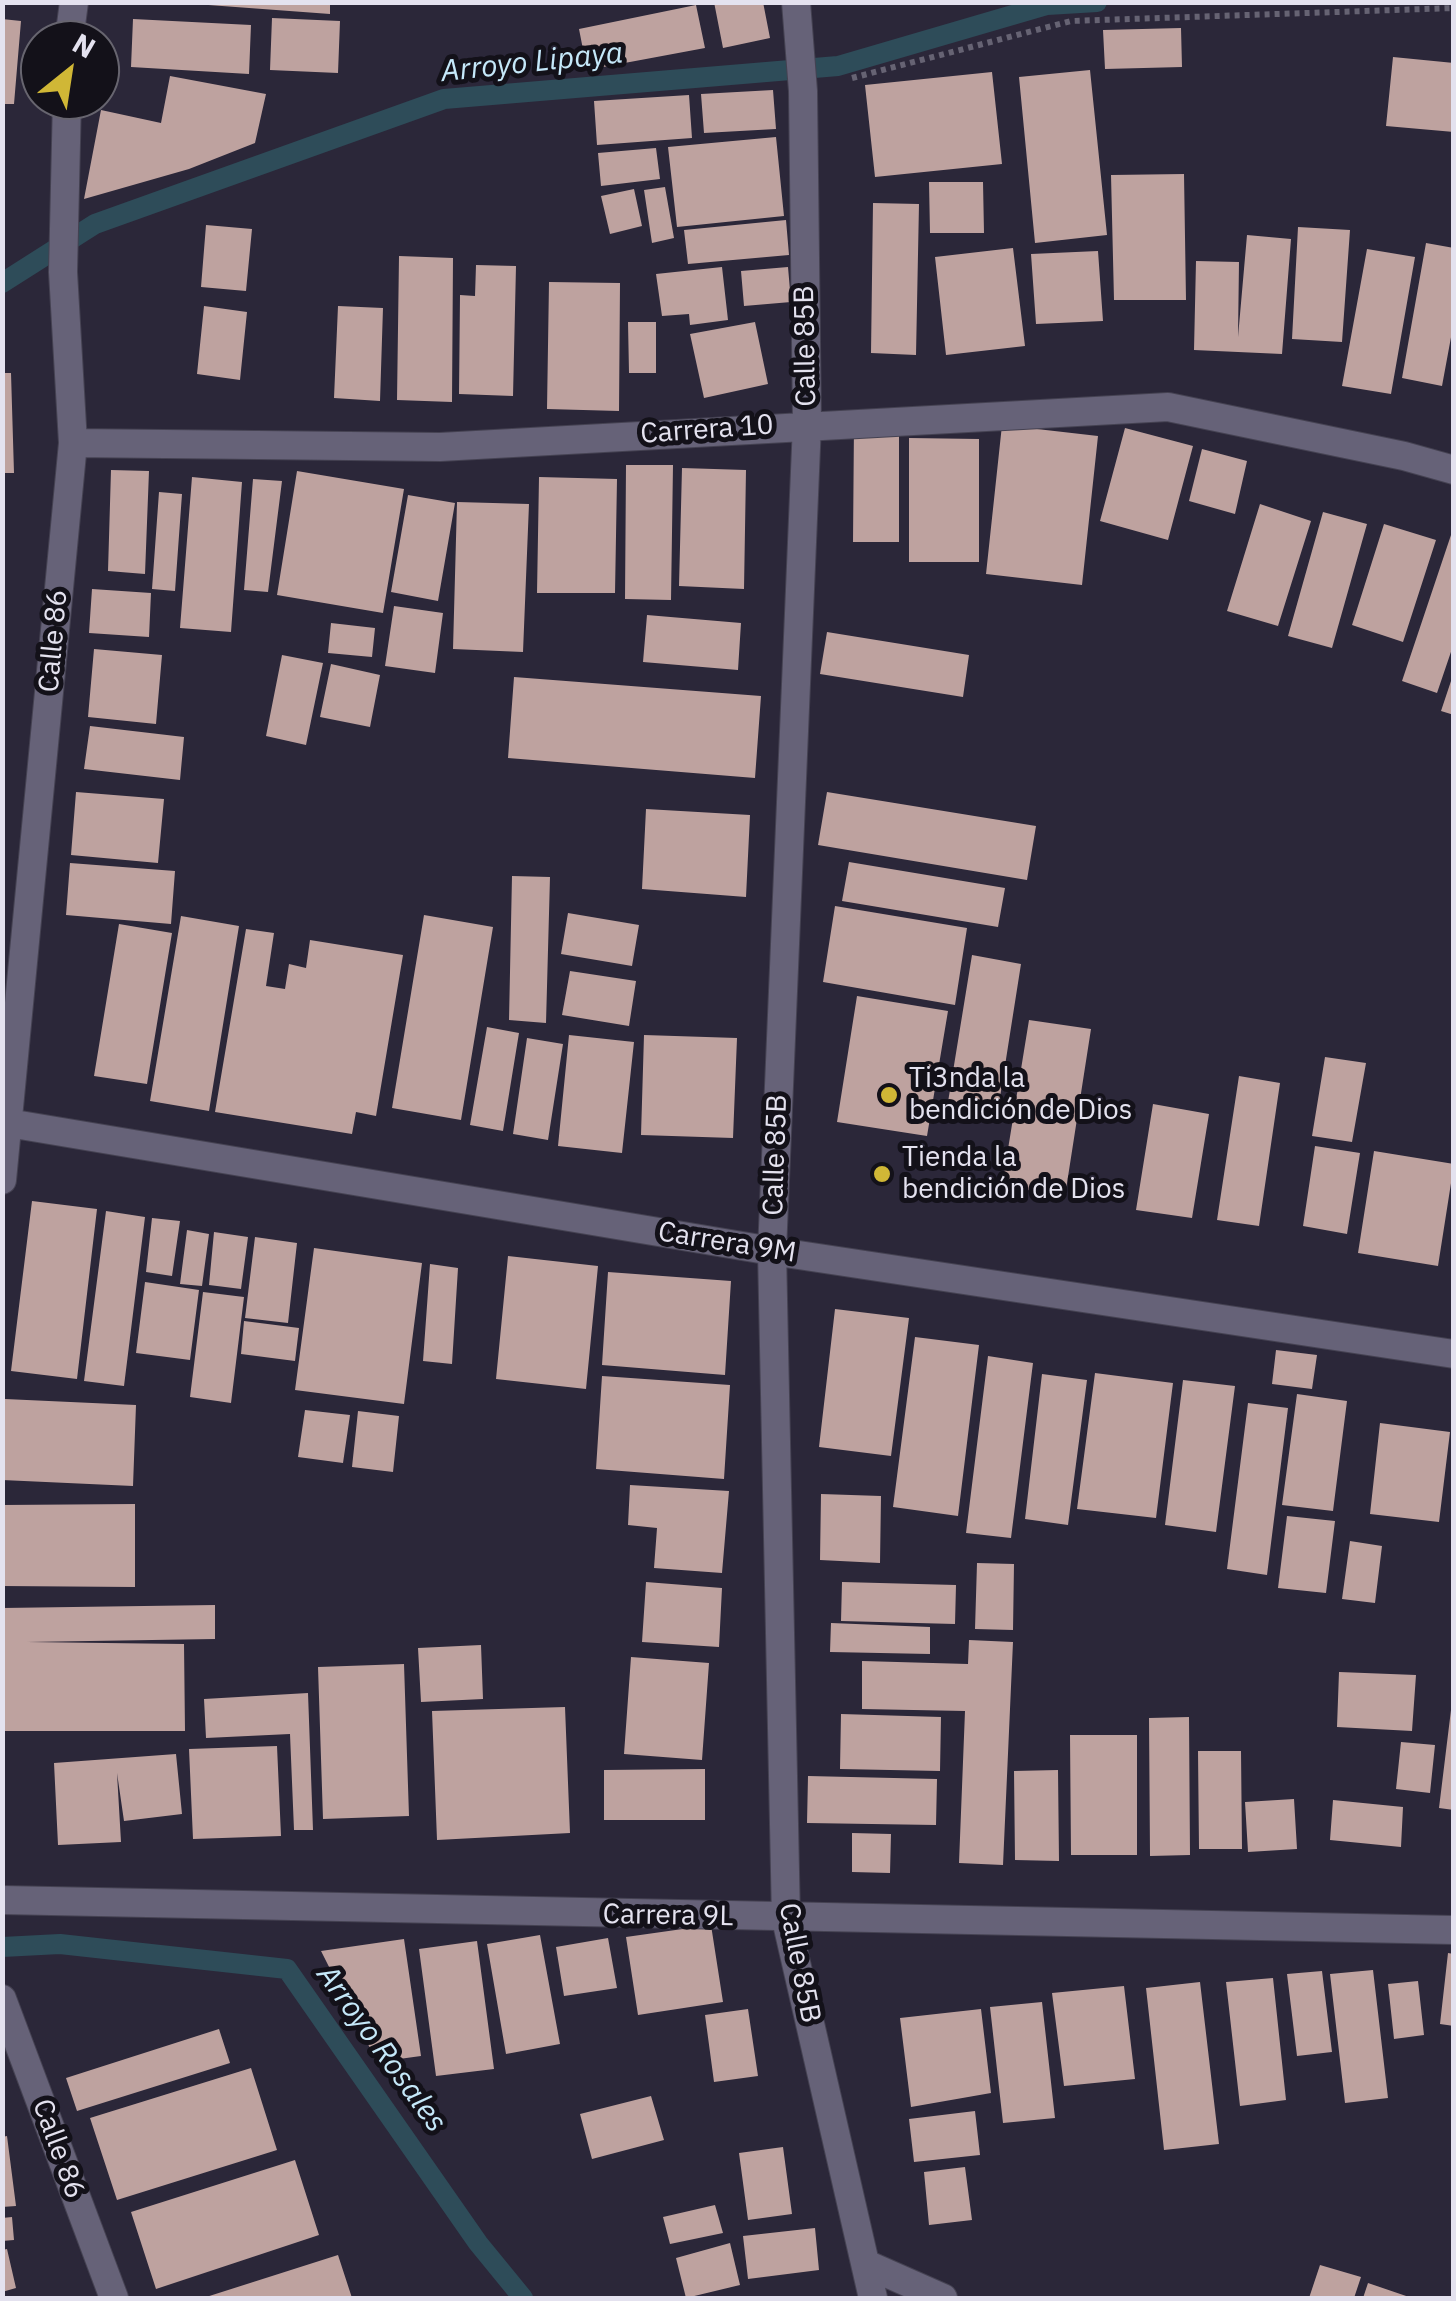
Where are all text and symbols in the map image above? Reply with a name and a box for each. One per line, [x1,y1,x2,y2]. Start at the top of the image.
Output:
north arrow [20,20,120,120]
text: N [66,24,102,66]
water label: Arroyo Lipaya [439,36,625,90]
street label: Calle 85B [788,285,824,407]
street label: Carrera 10 [639,409,775,451]
street label: Calle 86 [33,588,75,694]
place label: Ti3nda la bendición de Dios [909,1062,1132,1128]
marker: Ti3nda la bendición de Dios [878,1084,900,1106]
street label: Calle 85B [757,1094,795,1216]
place label: Tienda la bendición de Dios [902,1141,1125,1207]
marker: Tienda la bendición de Dios [871,1163,893,1185]
street label: Carrera 9M [656,1216,798,1270]
street label: Carrera 9L [602,1898,734,1934]
street label: Calle 85B [771,1900,827,2026]
water label: Arroyo Rosales [308,1959,454,2139]
street label: Calle 86 [25,2095,91,2203]

